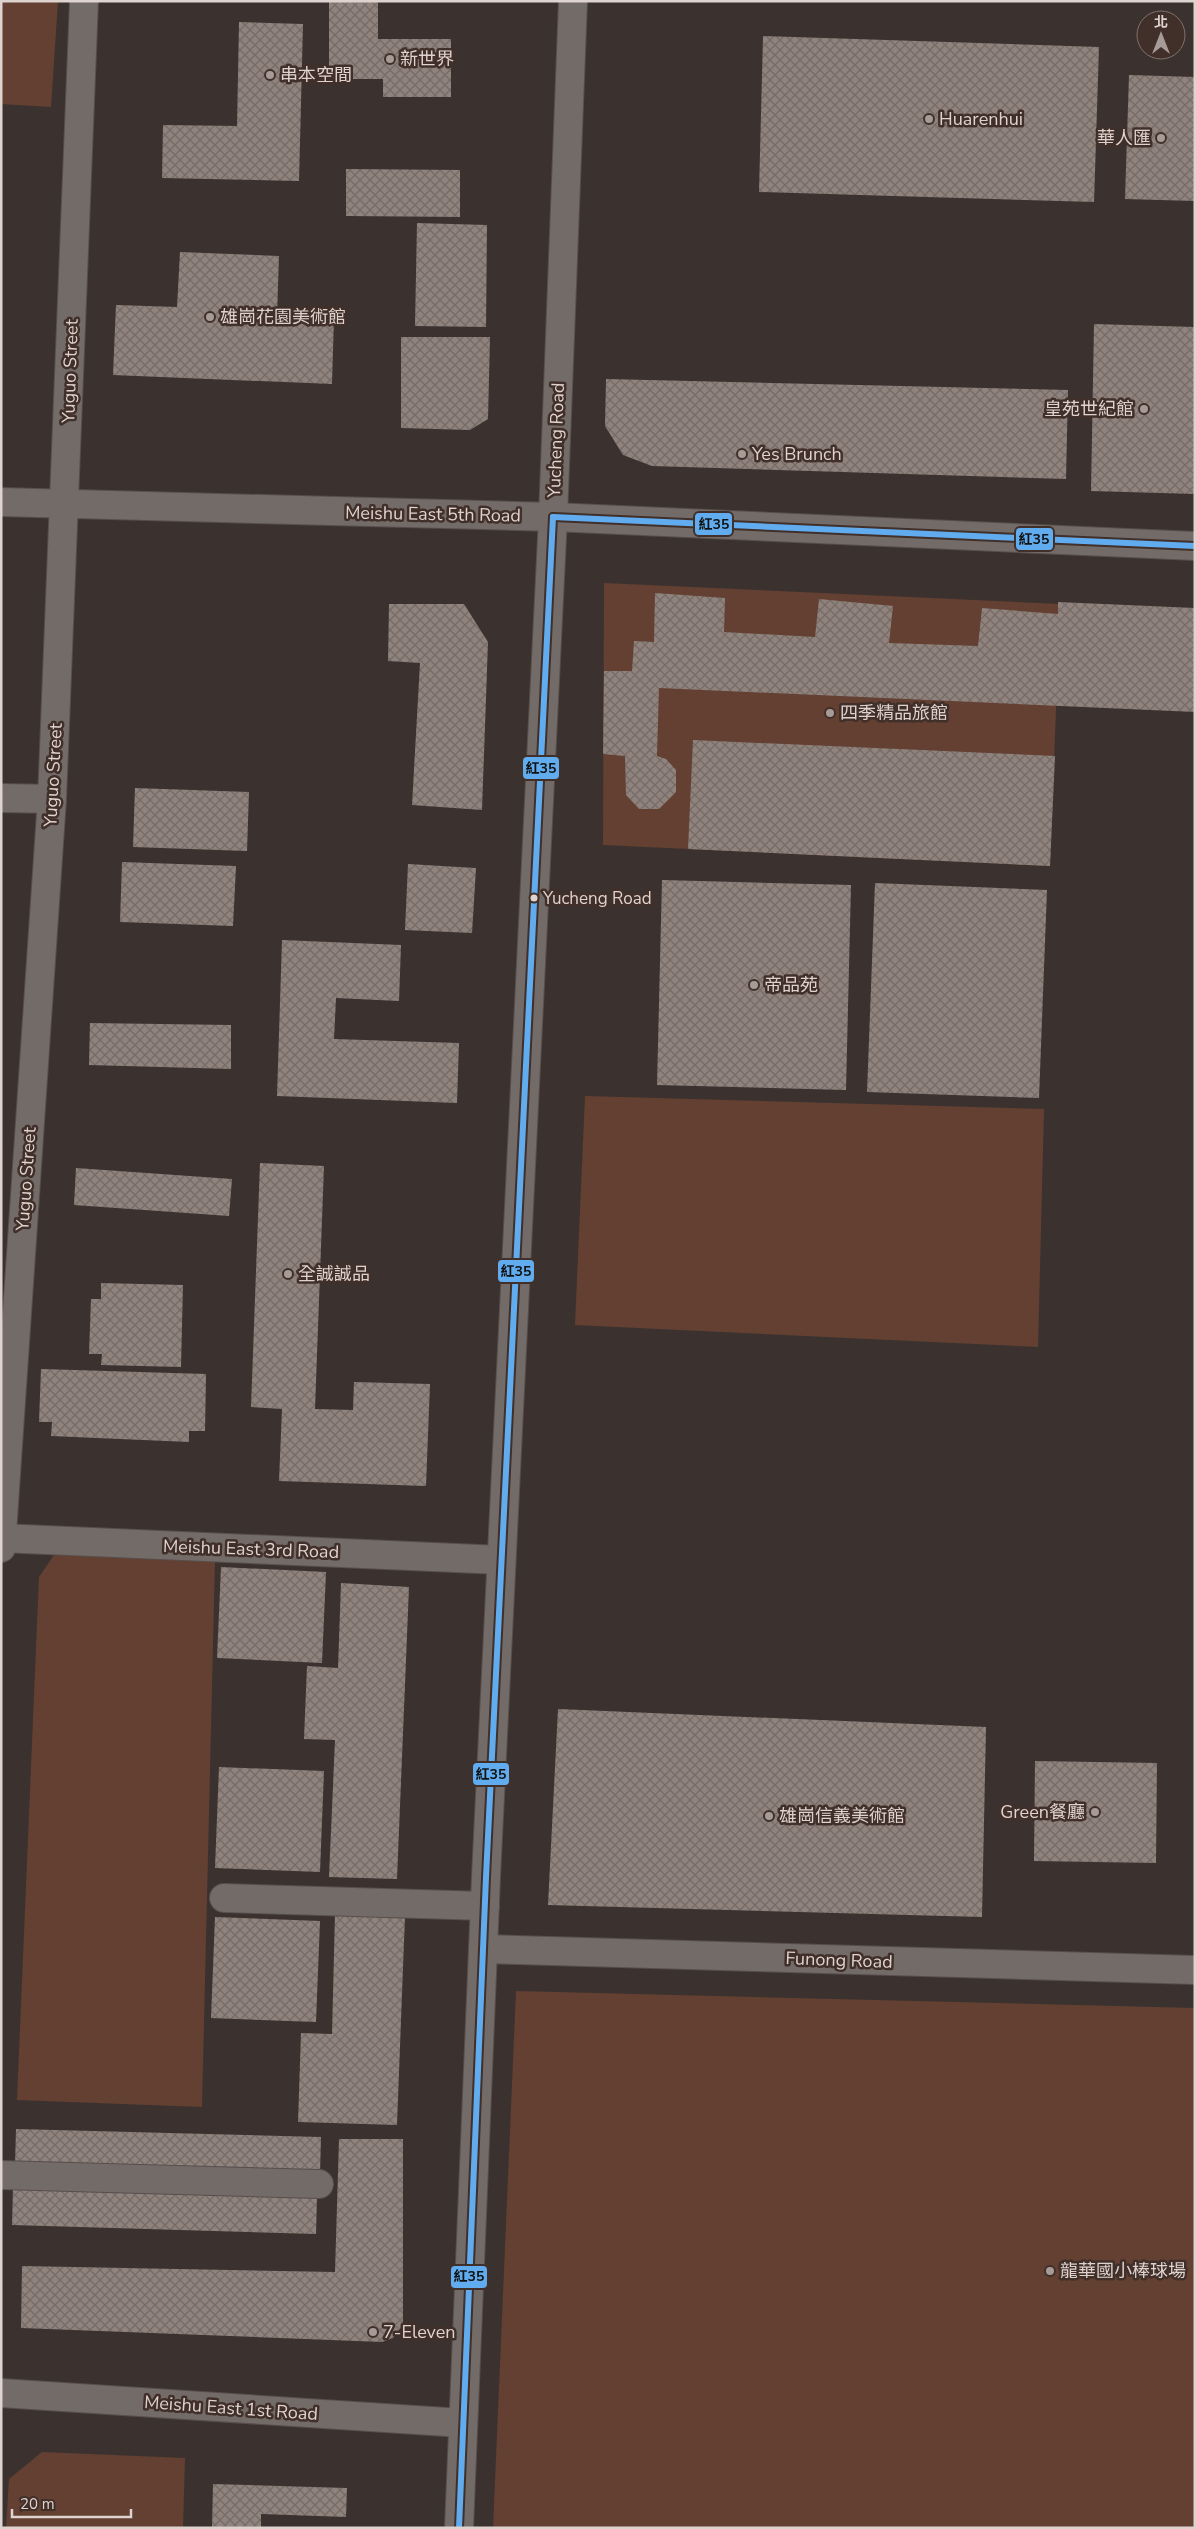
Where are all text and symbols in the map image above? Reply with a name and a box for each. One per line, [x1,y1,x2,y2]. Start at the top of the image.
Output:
north arrow [1136,10,1186,60]
text: 北 [1154,13,1168,32]
place label: 新世界 [400,47,454,71]
marker: 新世界 [384,53,396,65]
place label: 串本空間 [280,63,352,87]
marker: 串本空間 [264,69,276,81]
place label: Huarenhui [939,107,1023,131]
marker: Huarenhui [923,113,935,125]
place label: 華人匯 [1097,126,1151,150]
marker: 華人匯 [1155,132,1167,144]
place label: 雄崗花園美術館 [220,305,346,329]
marker: 雄崗花園美術館 [204,311,216,323]
street label: Yuguo Street [56,318,84,424]
street label: Yucheng Road [542,382,570,499]
place label: 皇苑世紀館 [1044,397,1134,421]
marker: 皇苑世紀館 [1138,403,1150,415]
place label: Yes Brunch [751,442,842,466]
marker: Yes Brunch [736,448,748,460]
street label: Meishu East 5th Road [345,500,521,528]
line badge: 紅35 [694,512,733,536]
text: 紅35 [699,515,729,534]
line badge: 紅35 [1015,527,1054,551]
text: 紅35 [1019,530,1049,549]
place label: 四季精品旅館 [840,701,948,725]
marker: 四季精品旅館 [824,707,836,719]
street label: Yuguo Street [38,722,68,829]
line badge: 紅35 [522,756,560,780]
text: 紅35 [526,759,556,778]
place label: Yucheng Road [542,887,652,910]
marker: Yucheng Road [529,893,539,903]
place label: 帝品苑 [764,973,818,997]
marker: 帝品苑 [748,979,760,991]
street label: Yuguo Street [10,1126,42,1233]
line badge: 紅35 [497,1259,535,1283]
place label: 全誠誠品 [298,1262,370,1286]
text: 紅35 [501,1262,531,1281]
marker: 全誠誠品 [282,1268,294,1280]
street label: Meishu East 3rd Road [163,1534,339,1564]
line badge: 紅35 [472,1762,510,1786]
text: 紅35 [476,1765,506,1784]
place label: Green餐廳 [1000,1800,1085,1824]
place label: 雄崗信義美術館 [779,1804,905,1828]
marker: Green餐廳 [1089,1806,1101,1818]
marker: 雄崗信義美術館 [763,1810,775,1822]
street label: Funong Road [785,1946,893,1974]
place label: 龍華國小棒球場 [1060,2259,1186,2283]
line badge: 紅35 [450,2265,488,2289]
marker: 龍華國小棒球場 [1044,2265,1056,2277]
text: 紅35 [454,2267,484,2286]
place label: 7-Eleven [383,2320,456,2344]
marker: 7-Eleven [367,2326,379,2338]
street label: Meishu East 1st Road [143,2390,319,2426]
scale bar [12,2486,131,2518]
text: 20 m [20,2494,55,2514]

